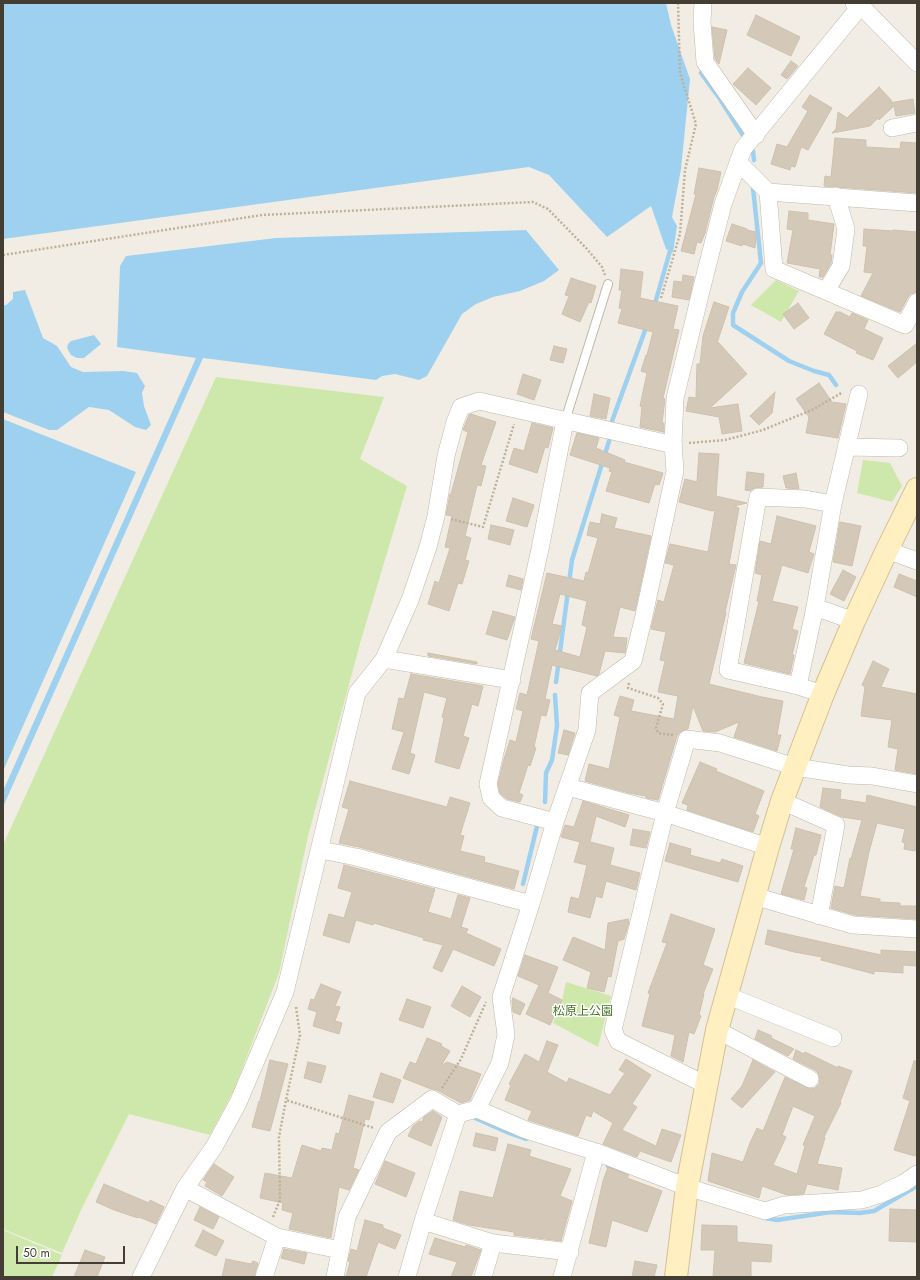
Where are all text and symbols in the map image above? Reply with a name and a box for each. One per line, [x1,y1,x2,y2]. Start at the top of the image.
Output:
park label: 松原上公園 [553,1005,613,1019]
scale bar [18,1238,127,1264]
text: 50 m [23,1244,50,1262]

